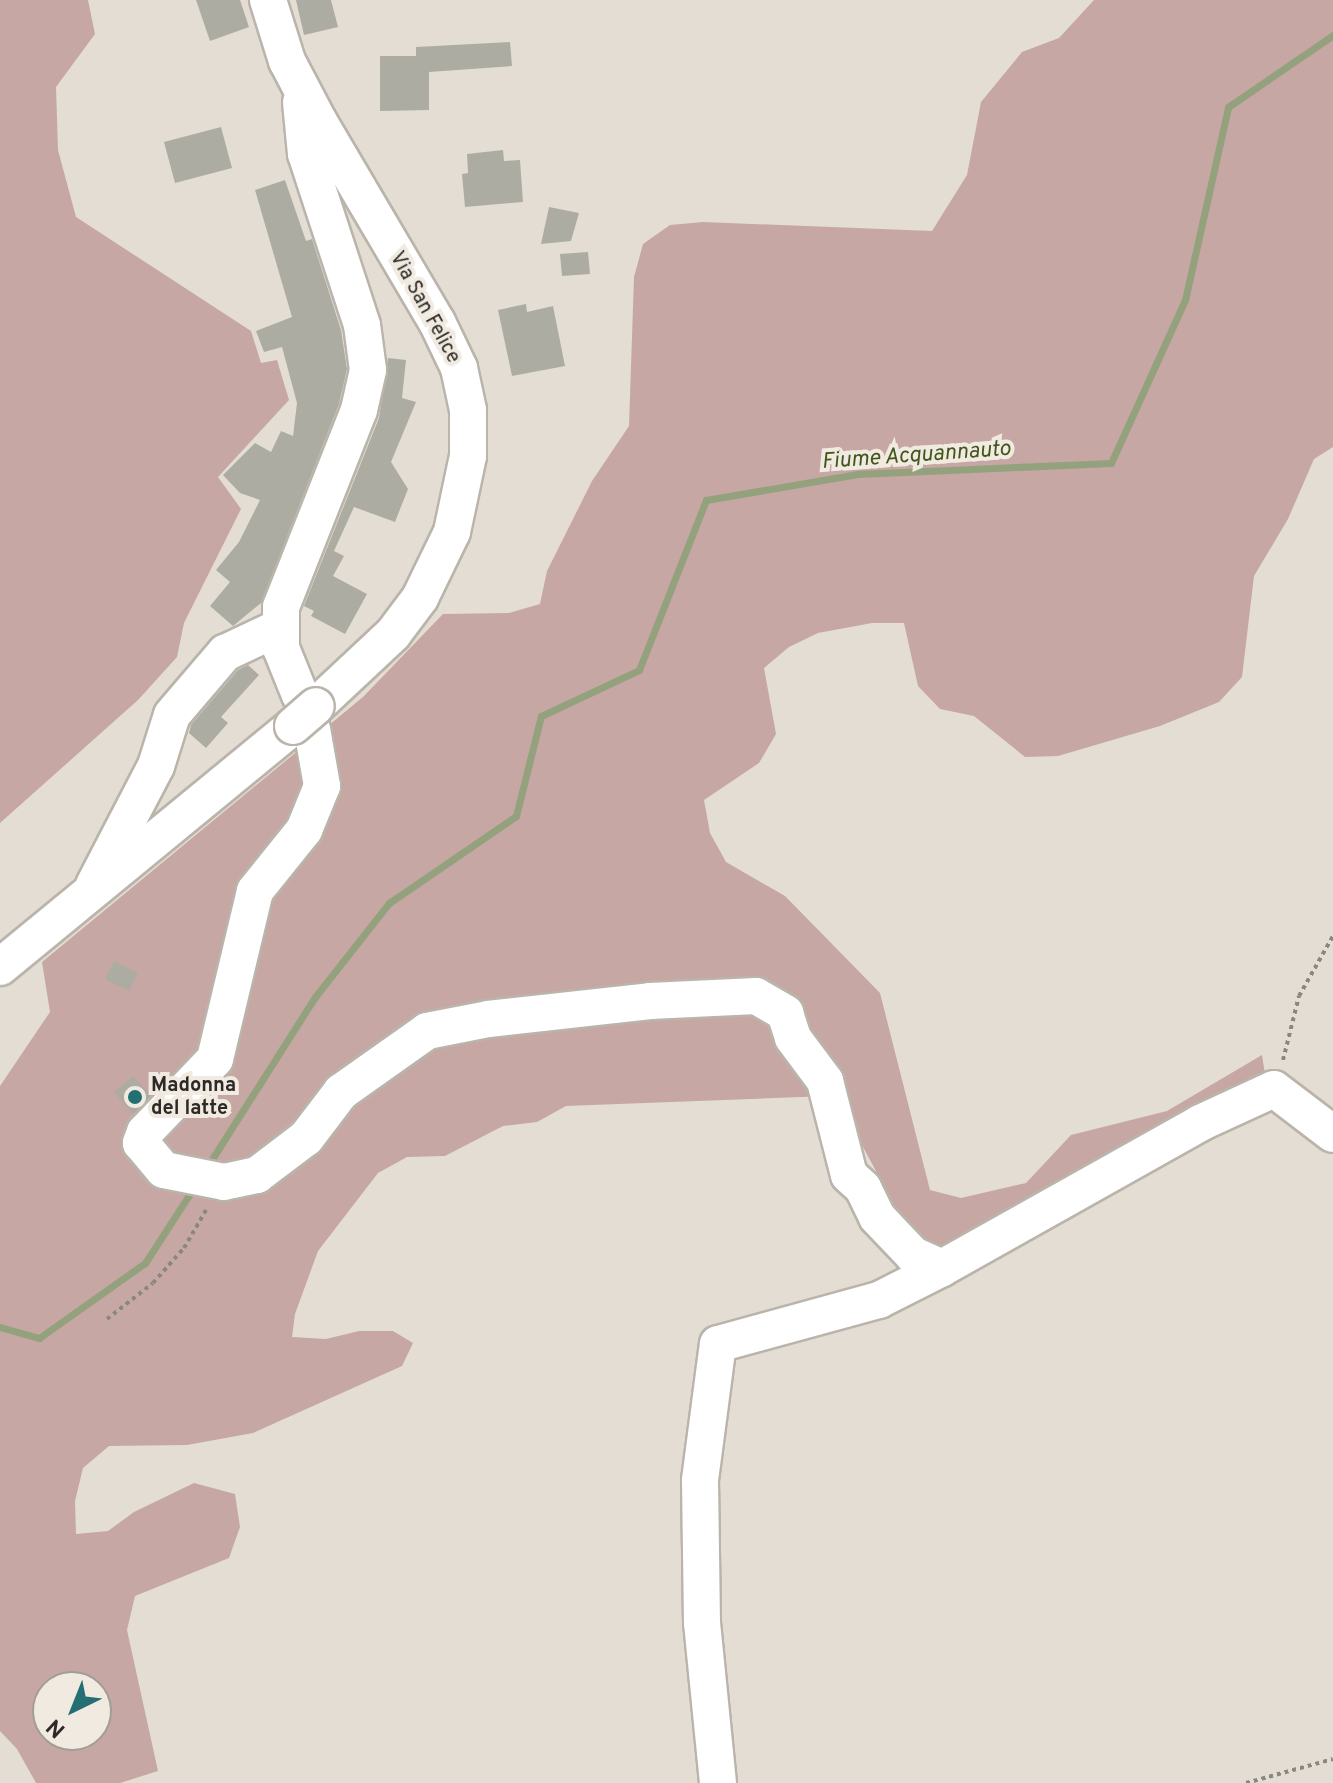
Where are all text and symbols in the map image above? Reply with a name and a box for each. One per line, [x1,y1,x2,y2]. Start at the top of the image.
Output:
street label: Via San Felice [384,248,464,368]
water label: Fiume Acquannauto [820,436,1012,476]
place label: Madonna del latte [151,1074,236,1121]
marker: Madonna del latte [126,1088,144,1106]
north arrow [32,1671,112,1751]
text: N [42,1712,72,1743]

